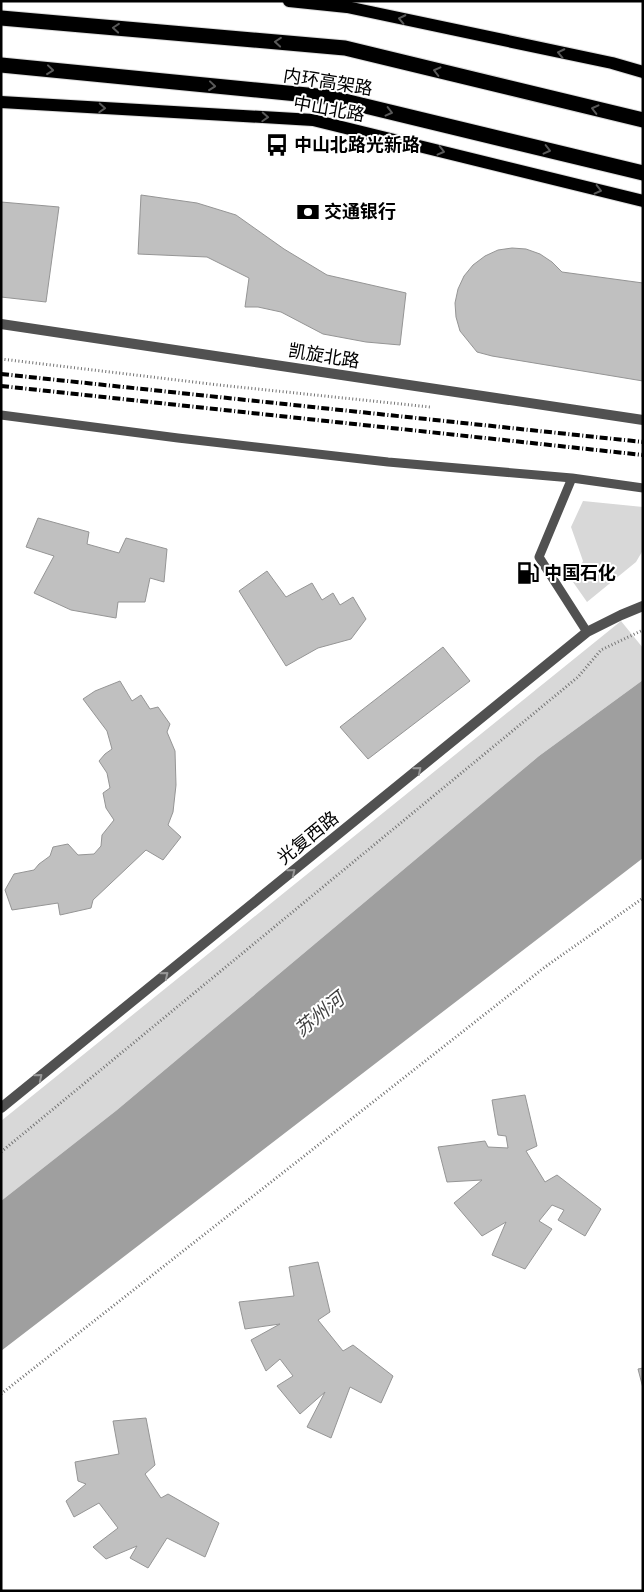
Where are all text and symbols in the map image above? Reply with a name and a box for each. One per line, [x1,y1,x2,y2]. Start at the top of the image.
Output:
one-way arrow [398,14,407,25]
one-way arrow [112,23,120,34]
one-way arrow [274,37,282,48]
one-way arrow [557,48,566,58]
street label: 内环高架路 [282,63,374,102]
one-way arrow [46,64,54,75]
one-way arrow [434,66,442,76]
one-way arrow [208,80,216,91]
street label: 中山北路 [291,91,367,128]
one-way arrow [99,102,107,113]
one-way arrow [591,104,600,115]
one-way arrow [385,106,394,117]
one-way arrow [261,111,269,122]
bus stop icon: 中山北路光新路 [264,132,290,158]
place label: 中山北路光新路 [294,133,420,158]
one-way arrow [543,144,552,155]
one-way arrow [436,146,444,156]
one-way arrow [594,185,602,195]
bank icon: 交通银行 [295,199,321,225]
place label: 交通银行 [324,200,396,225]
street label: 凯旋北路 [286,339,361,374]
fuel station icon: 中国石化 [515,560,541,586]
place label: 中国石化 [544,561,616,586]
one-way arrow [412,766,421,775]
street label: 光复西路 [272,806,344,871]
one-way arrow [286,869,295,878]
one-way arrow [160,971,169,980]
water label: 苏州河 [289,984,354,1044]
one-way arrow [33,1075,42,1083]

